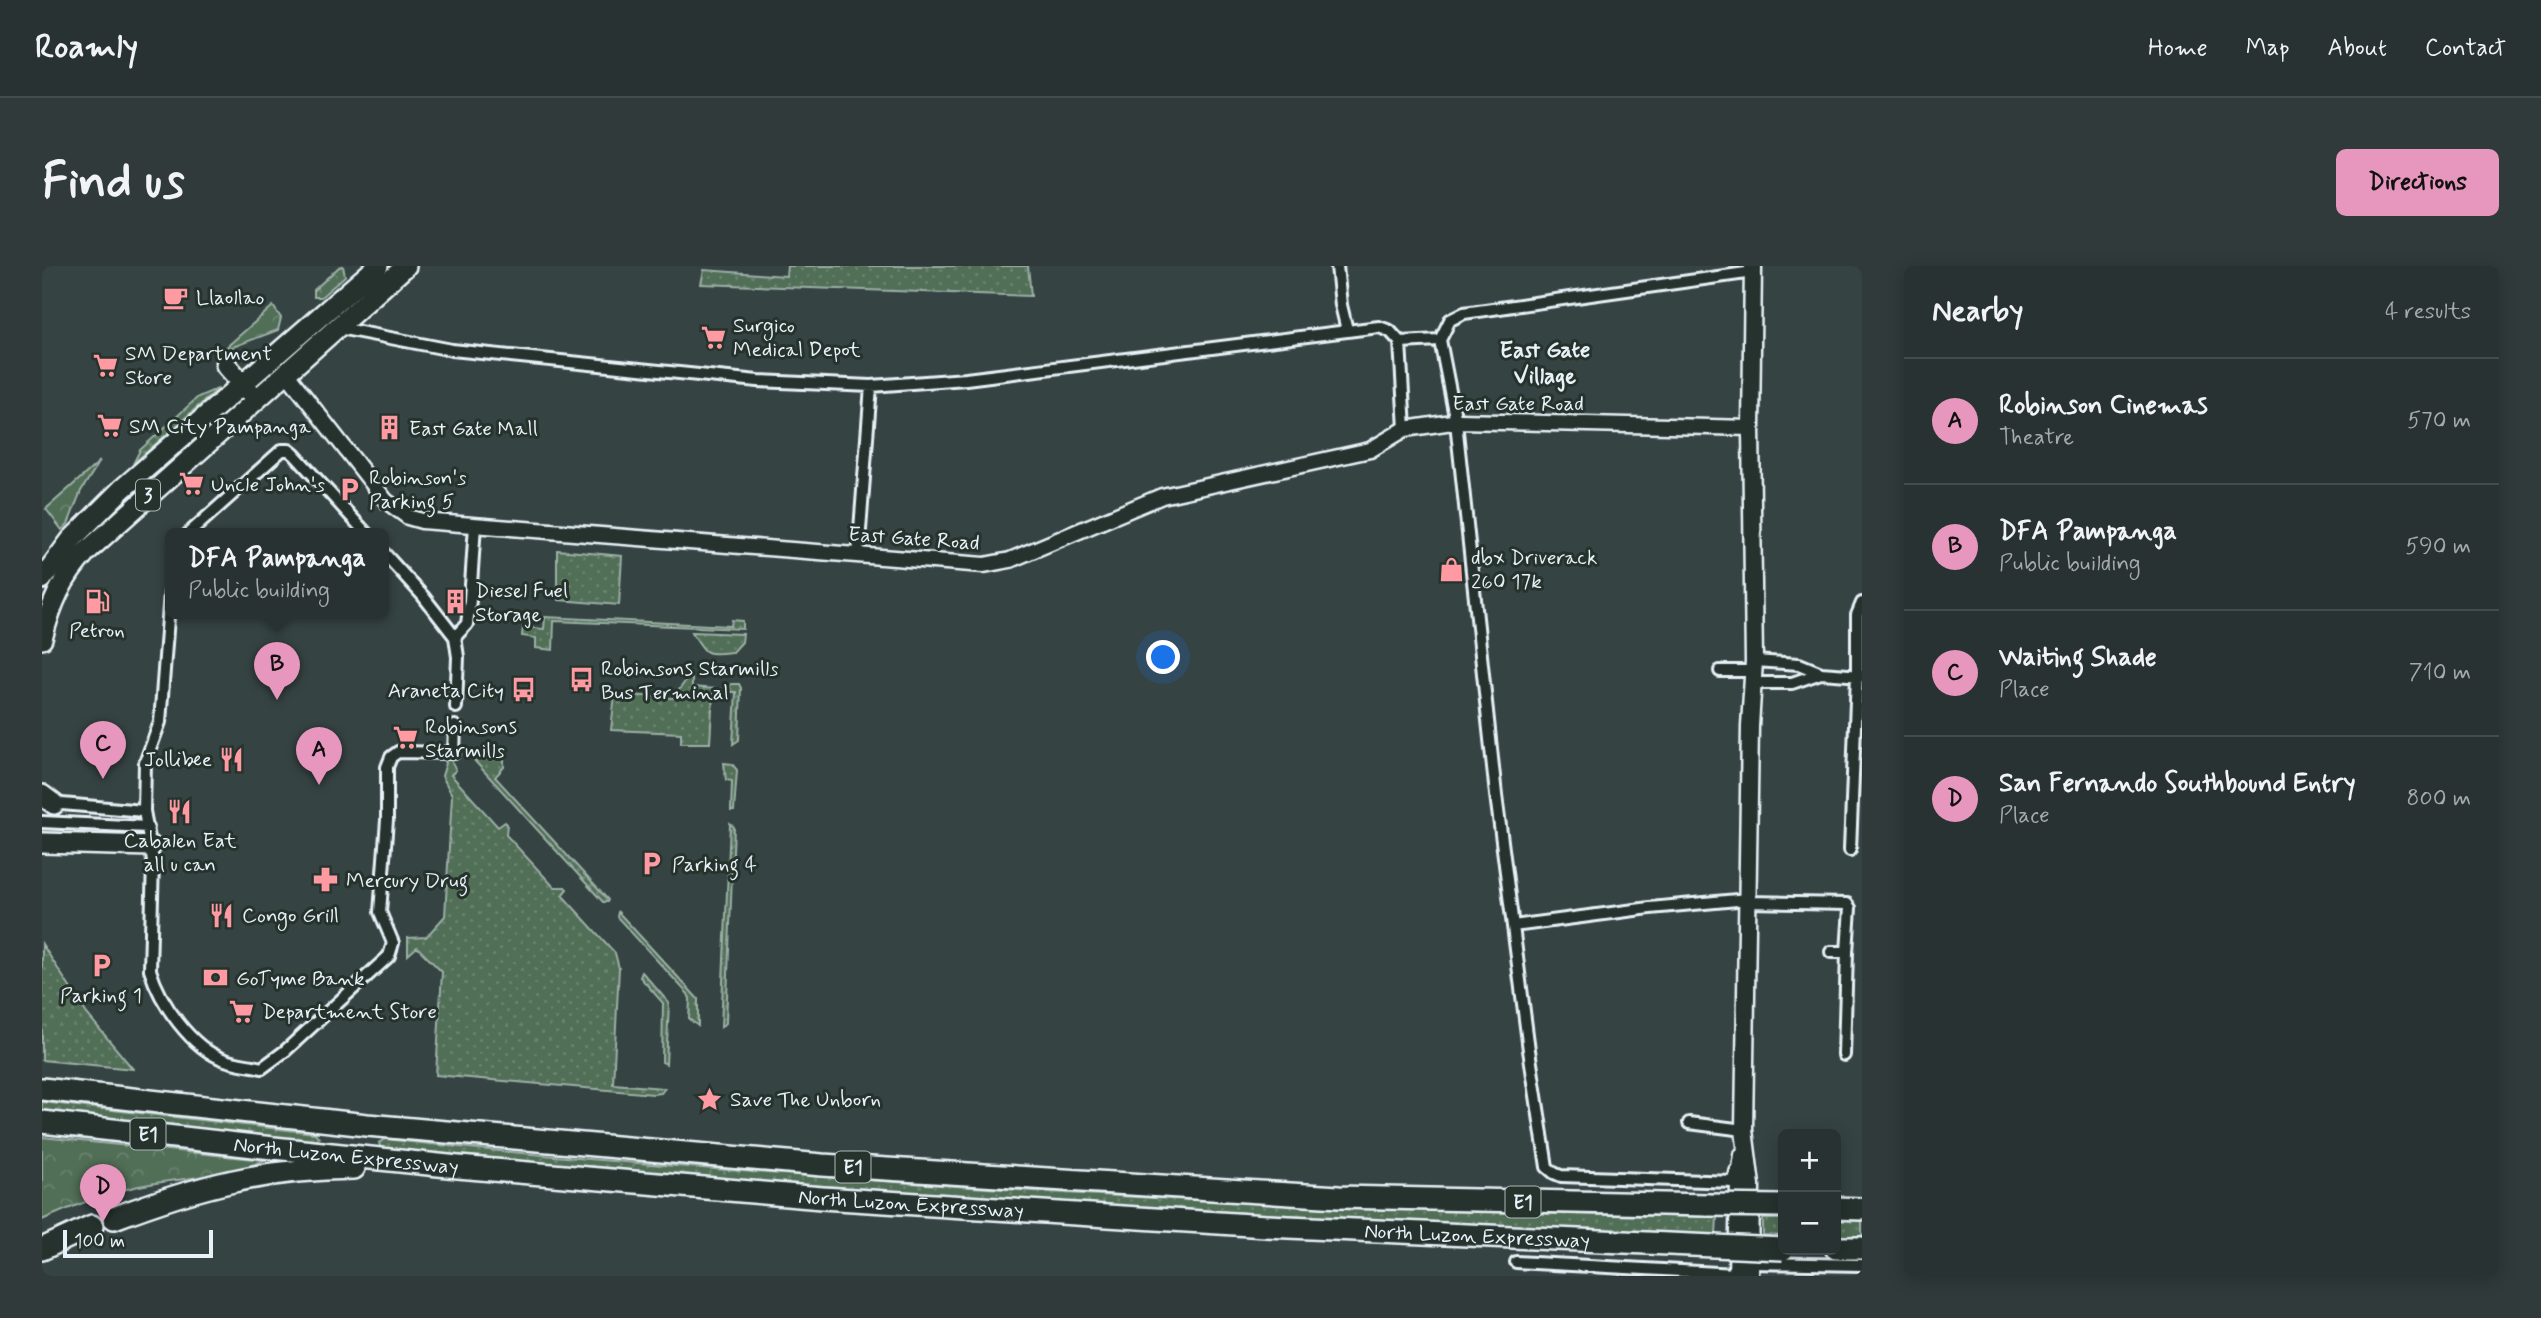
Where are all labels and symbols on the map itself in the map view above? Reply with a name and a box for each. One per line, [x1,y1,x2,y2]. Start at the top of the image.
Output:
cafe icon: Llaollao [162,283,190,311]
place label: Llaollao [196,284,264,312]
place label: Surgico Medical Depot [733,312,861,364]
supermarket icon: Surgico Medical Depot [699,323,727,351]
district label: East Gate Village [1500,336,1590,392]
place label: SM Department Store [125,340,272,392]
supermarket icon: SM Department Store [91,351,119,379]
street label: East Gate Road [1452,390,1584,418]
supermarket icon: SM City Pampanga [95,412,123,440]
place label: SM City Pampanga [129,413,311,441]
building icon: East Gate Mall [375,414,403,442]
place label: East Gate Mall [409,415,538,443]
place label: Robinson's Parking 5 [369,464,466,518]
supermarket icon: Uncle John's [177,470,205,498]
place label: Uncle John's [211,471,325,499]
parking icon: Robinson's Parking 5 [335,475,363,503]
road number: 3 [136,480,160,510]
street label: East Gate Road [847,520,981,558]
place label: dbx Driverack 260 17k [1471,544,1597,596]
shop icon: dbx Driverack 260 17k [1437,555,1465,583]
place label: Diesel Fuel Storage [475,577,568,629]
fuel station icon: Petron [83,587,111,615]
building icon: Diesel Fuel Storage [441,588,469,616]
place label: Petron [69,617,125,645]
your location [1146,640,1180,674]
pin: B [254,642,300,700]
place label: Robinsons Starmills Bus Terminal [601,655,778,707]
bus stop icon: Robinsons Starmills Bus Terminal [567,666,595,694]
bus stop icon: Araneta City [510,676,538,704]
place label: Araneta City [388,677,504,705]
place label: Robinsons Starmills [425,713,517,765]
pin: C [80,721,126,779]
supermarket icon: Robinsons Starmills [391,724,419,752]
pin: A [296,727,342,785]
restaurant icon: Jollibee [218,745,246,773]
place label: Jollibee [144,746,212,774]
restaurant icon: Cabalen Eat all u can [166,797,194,825]
place label: Cabalen Eat all u can [123,827,237,879]
parking icon: Parking 4 [638,850,666,878]
place label: Parking 4 [672,851,757,881]
pharmacy icon: Mercury Drug [312,866,340,894]
place label: Mercury Drug [346,867,468,897]
restaurant icon: Congo Grill [208,901,236,929]
place label: Congo Grill [242,902,339,931]
parking icon: Parking 1 [87,952,115,980]
bank icon: GoTyme Bank [202,964,230,992]
place label: GoTyme Bank [236,965,365,993]
place label: Parking 1 [60,982,142,1012]
supermarket icon: Department Store [228,997,256,1025]
place label: Department Store [262,998,437,1026]
place icon: Save The Unborn [696,1085,724,1113]
place label: Save The Unborn [730,1086,881,1114]
road number: E1 [130,1118,166,1150]
street label: North Luzon Expressway [232,1131,460,1182]
road number: E1 [836,1152,870,1183]
pin: D [80,1164,126,1222]
street label: North Luzon Expressway [797,1183,1025,1226]
road number: E1 [1506,1186,1540,1218]
street label: North Luzon Expressway [1364,1217,1591,1255]
scale bar [63,1227,214,1259]

